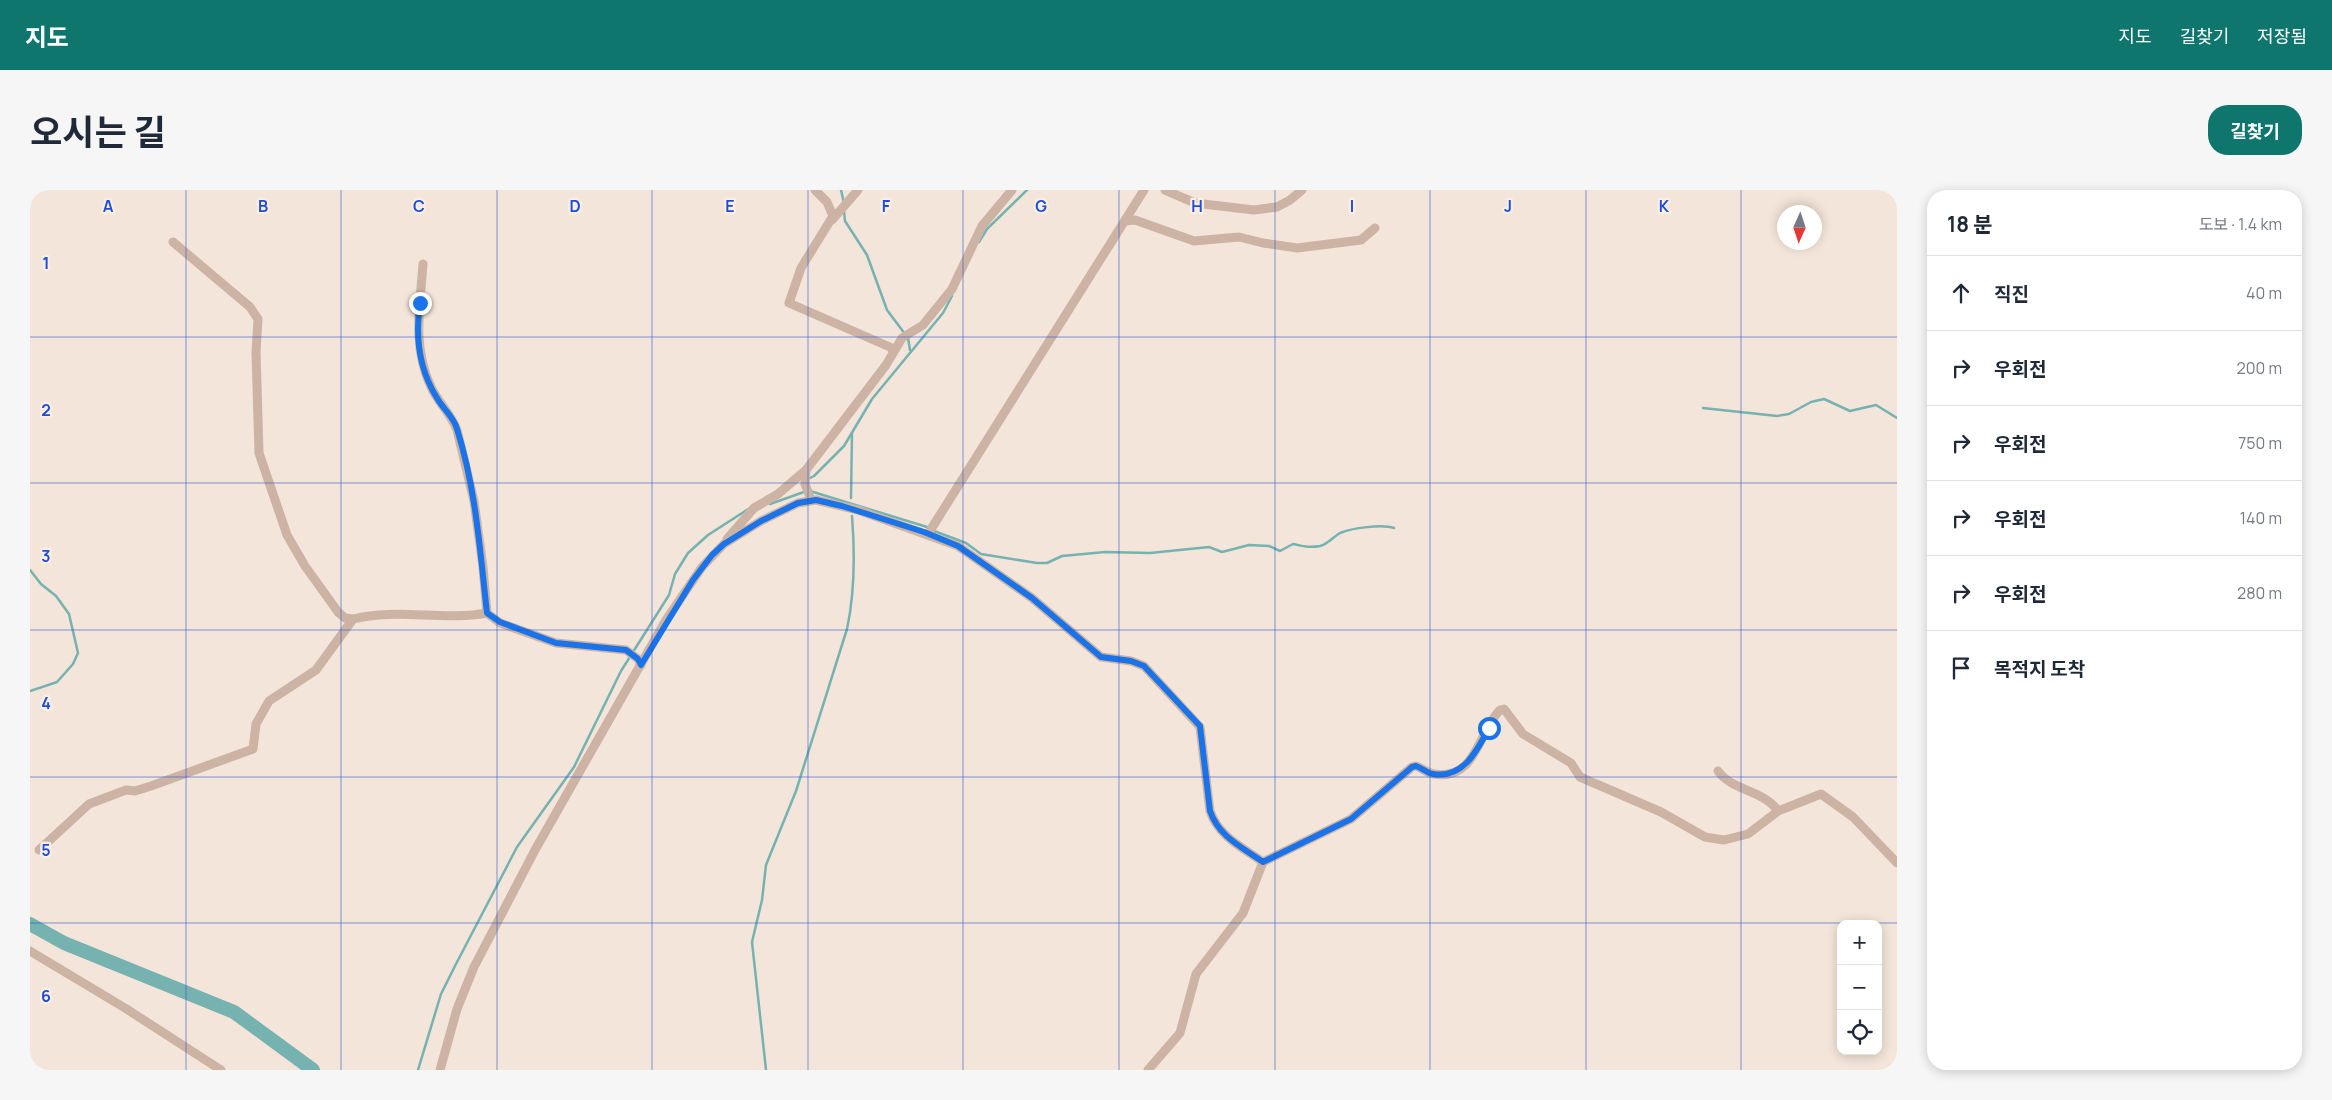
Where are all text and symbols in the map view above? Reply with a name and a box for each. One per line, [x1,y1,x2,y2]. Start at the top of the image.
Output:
text: 지도 [25,20,69,53]
text: 지도 [2119,24,2152,48]
text: 길찾기 [2180,24,2229,48]
text: 저장됨 [2257,24,2307,48]
button: 길찾기 [2208,105,2302,155]
text: 오시는 길 [30,108,166,156]
text: A [103,195,114,217]
text: B [258,195,268,217]
text: C [413,195,425,217]
text: D [569,195,581,217]
text: E [725,195,735,217]
text: F [882,195,891,217]
text: G [1035,195,1047,217]
text: H [1191,195,1203,217]
text: I [1350,195,1354,217]
text: J [1504,195,1512,217]
text: K [1659,195,1670,217]
north arrow [1777,205,1822,250]
text: 18 분 [1947,210,1993,238]
text: 도보 · 1.4 km [2199,213,2282,235]
text: 1 [42,252,50,274]
icon: ahead [1947,279,1975,307]
text: 직진 [1994,281,2029,307]
text: 40 m [2246,282,2282,304]
route end [409,292,432,315]
icon: right [1947,354,1975,382]
text: 우회전 [1994,356,2046,382]
text: 200 m [2237,357,2282,379]
text: 2 [41,399,51,421]
icon: right [1947,429,1975,457]
text: 우회전 [1994,431,2046,457]
text: 750 m [2238,432,2282,454]
icon: right [1947,504,1975,532]
text: 우회전 [1994,506,2046,532]
text: 140 m [2240,507,2282,529]
text: 3 [41,545,51,567]
icon: right [1947,579,1975,607]
text: 우회전 [1994,581,2046,607]
text: 280 m [2237,582,2282,604]
icon: arrive [1947,654,1975,682]
text: 목적지 도착 [1994,656,2085,682]
text: 4 [41,692,51,714]
route start [1478,717,1501,740]
text: 5 [41,839,51,861]
map controls [1837,920,1882,1055]
button: + [1837,920,1882,965]
button: − [1837,965,1882,1010]
text: 6 [41,985,51,1007]
button: locate [1837,1010,1882,1055]

